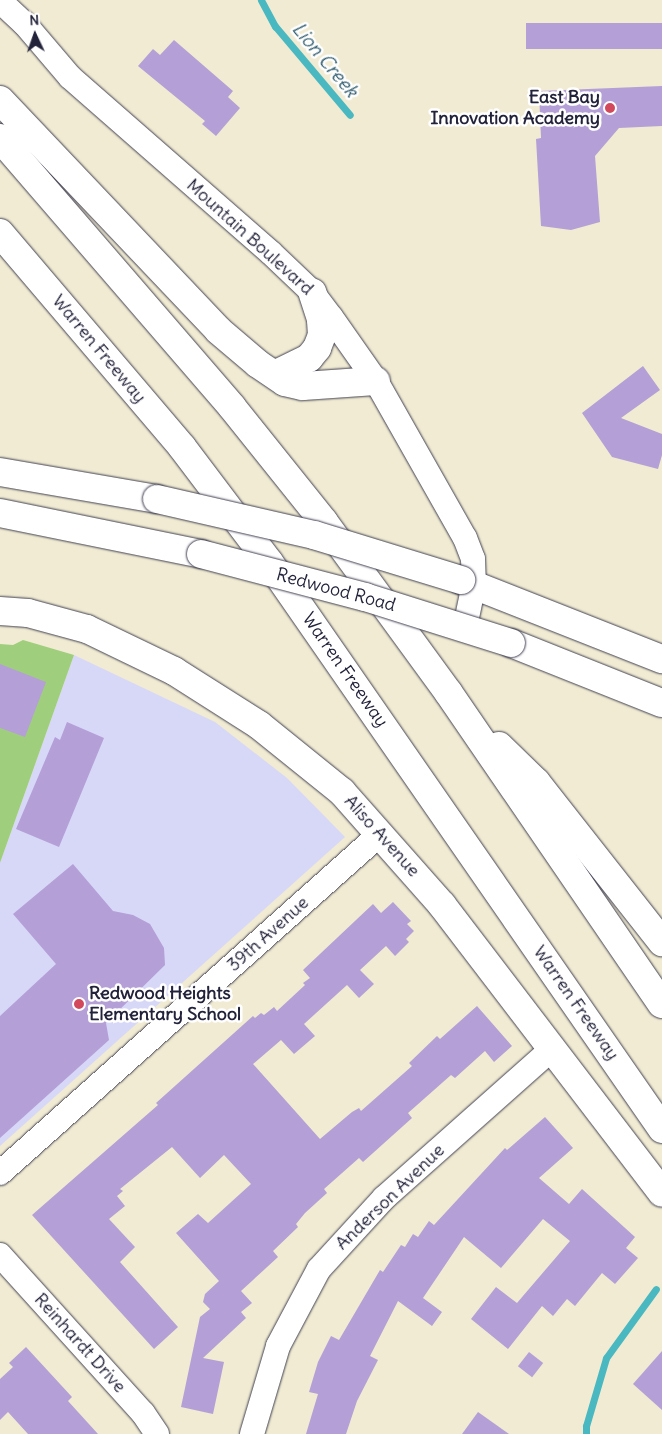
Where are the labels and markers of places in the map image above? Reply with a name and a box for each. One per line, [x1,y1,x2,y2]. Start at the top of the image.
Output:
place label: East Bay Innovation Academy [431,87,600,130]
marker: East Bay Innovation Academy [604,102,616,114]
place label: Redwood Heights Elementary School [89,983,241,1026]
marker: Redwood Heights Elementary School [73,998,85,1010]

